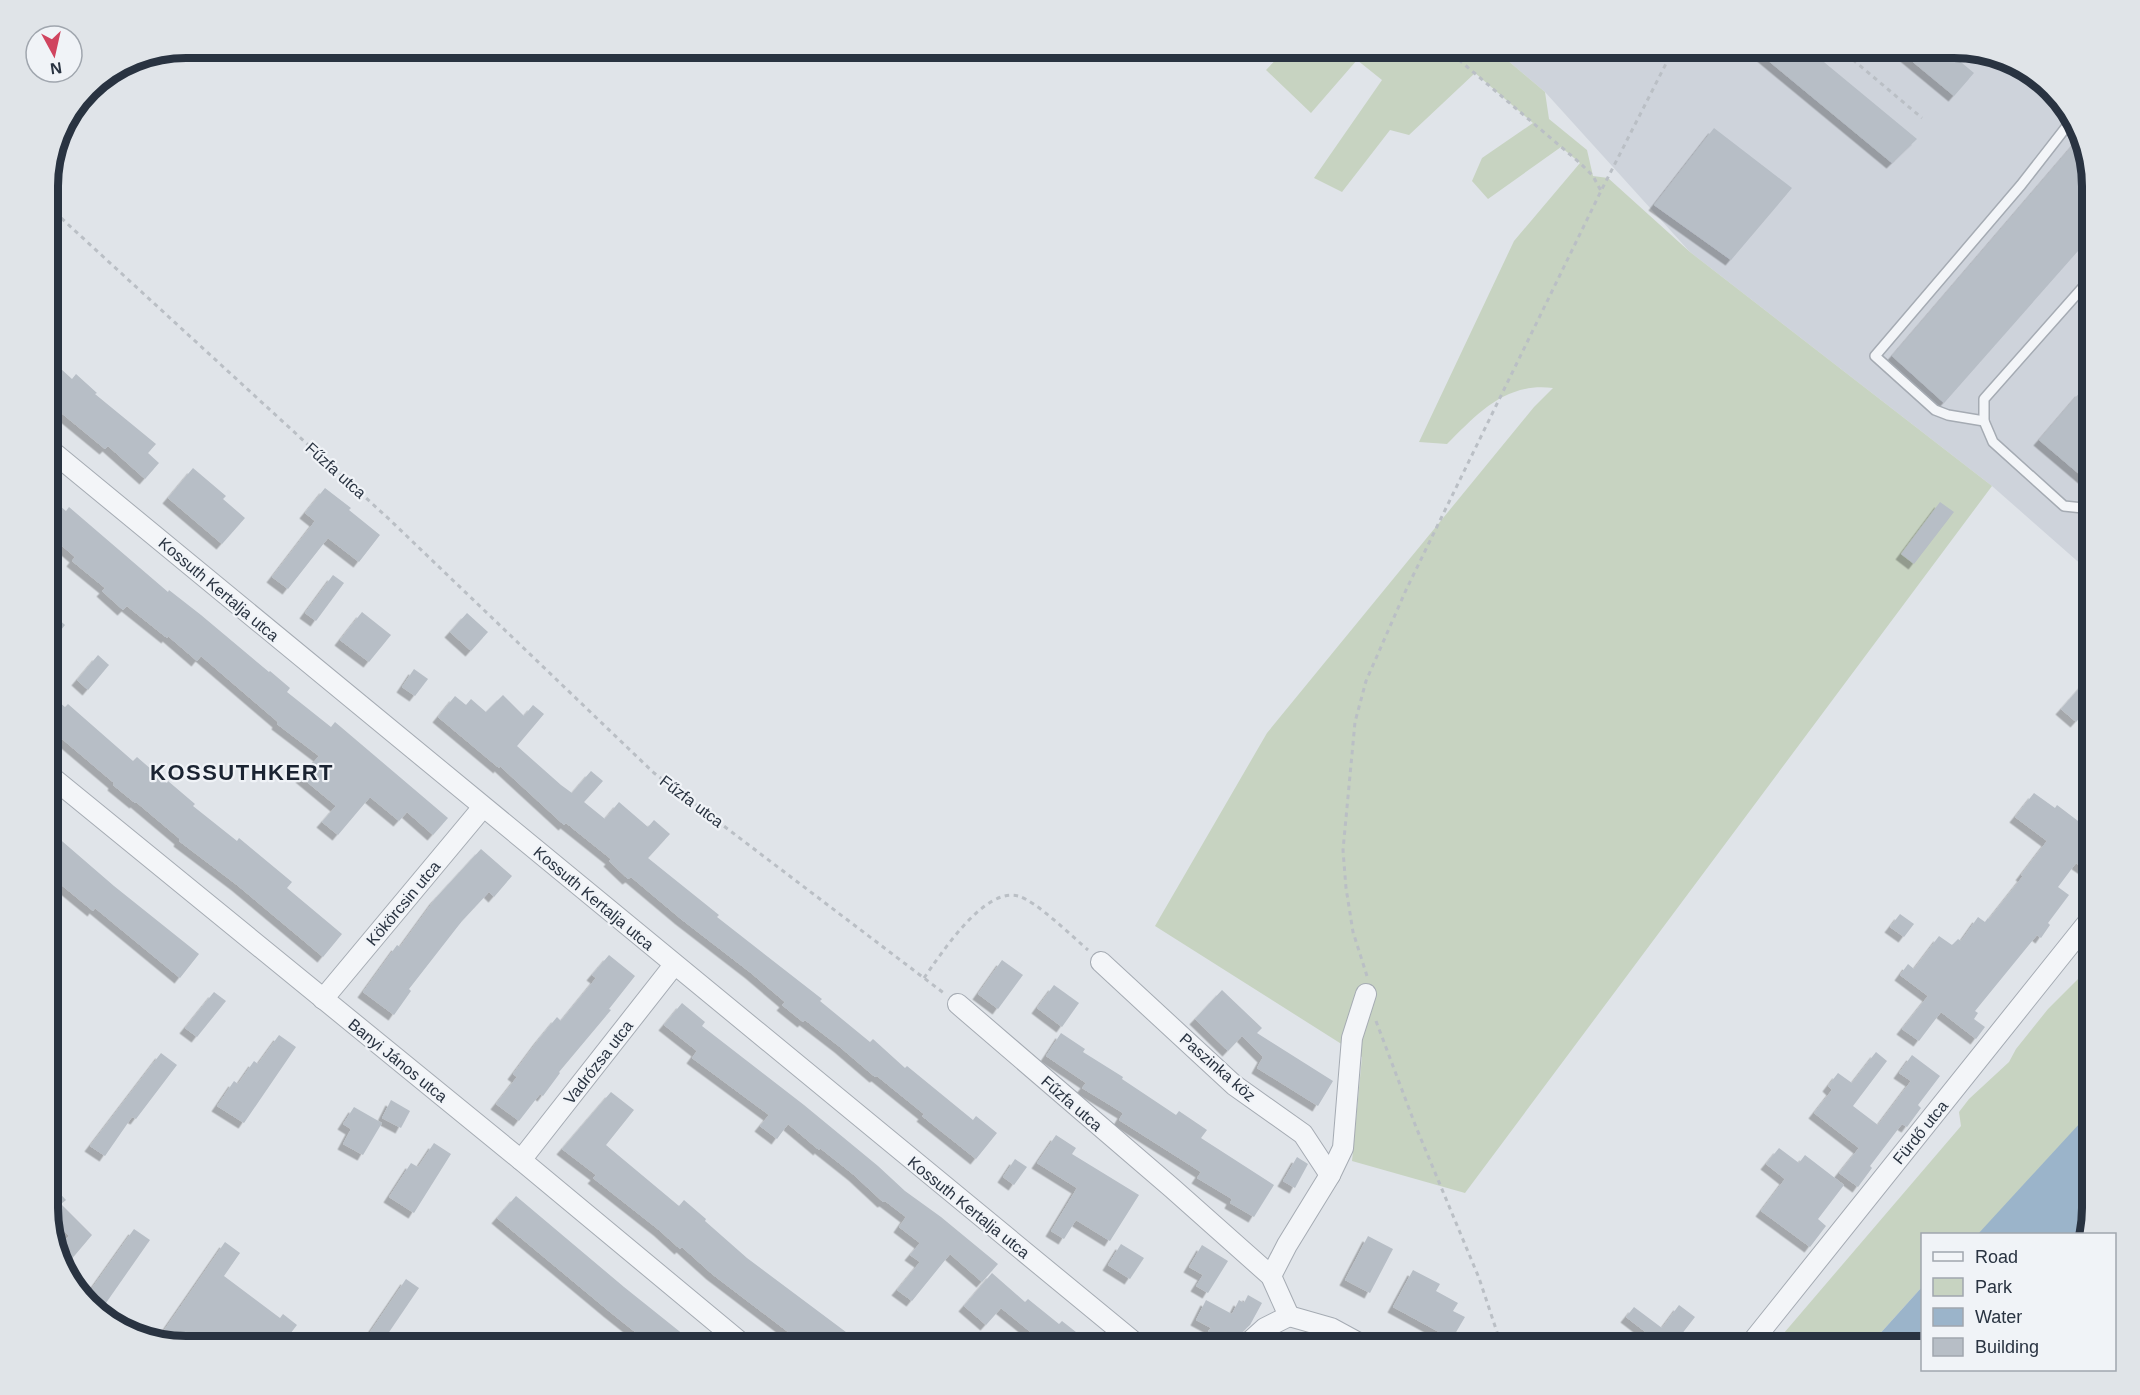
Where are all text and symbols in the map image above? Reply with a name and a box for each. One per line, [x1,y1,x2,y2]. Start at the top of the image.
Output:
north arrow [24,24,84,84]
text: N [49,59,63,78]
street label: Fűzfa utca [302,439,369,502]
street label: Kossuth Kertalja utca [155,534,282,645]
district label: KOSSUTHKERT [150,760,334,785]
street label: Fűzfa utca [657,772,727,831]
street label: Kossuth Kertalja utca [530,843,657,954]
street label: Kökörcsin utca [363,858,444,949]
street label: Banyi János utca [345,1015,450,1105]
street label: Vadrózsa utca [561,1017,636,1107]
street label: Paszinka köz [1177,1030,1259,1105]
street label: Fűzfa utca [1038,1072,1106,1134]
street label: Fürdő utca [1890,1097,1951,1167]
street label: Kossuth Kertalja utca [905,1153,1033,1262]
legend [1921,1233,2116,1371]
text: Road [1975,1247,2018,1267]
text: Park [1975,1277,2013,1297]
text: Water [1975,1307,2022,1327]
text: Building [1975,1337,2039,1357]

